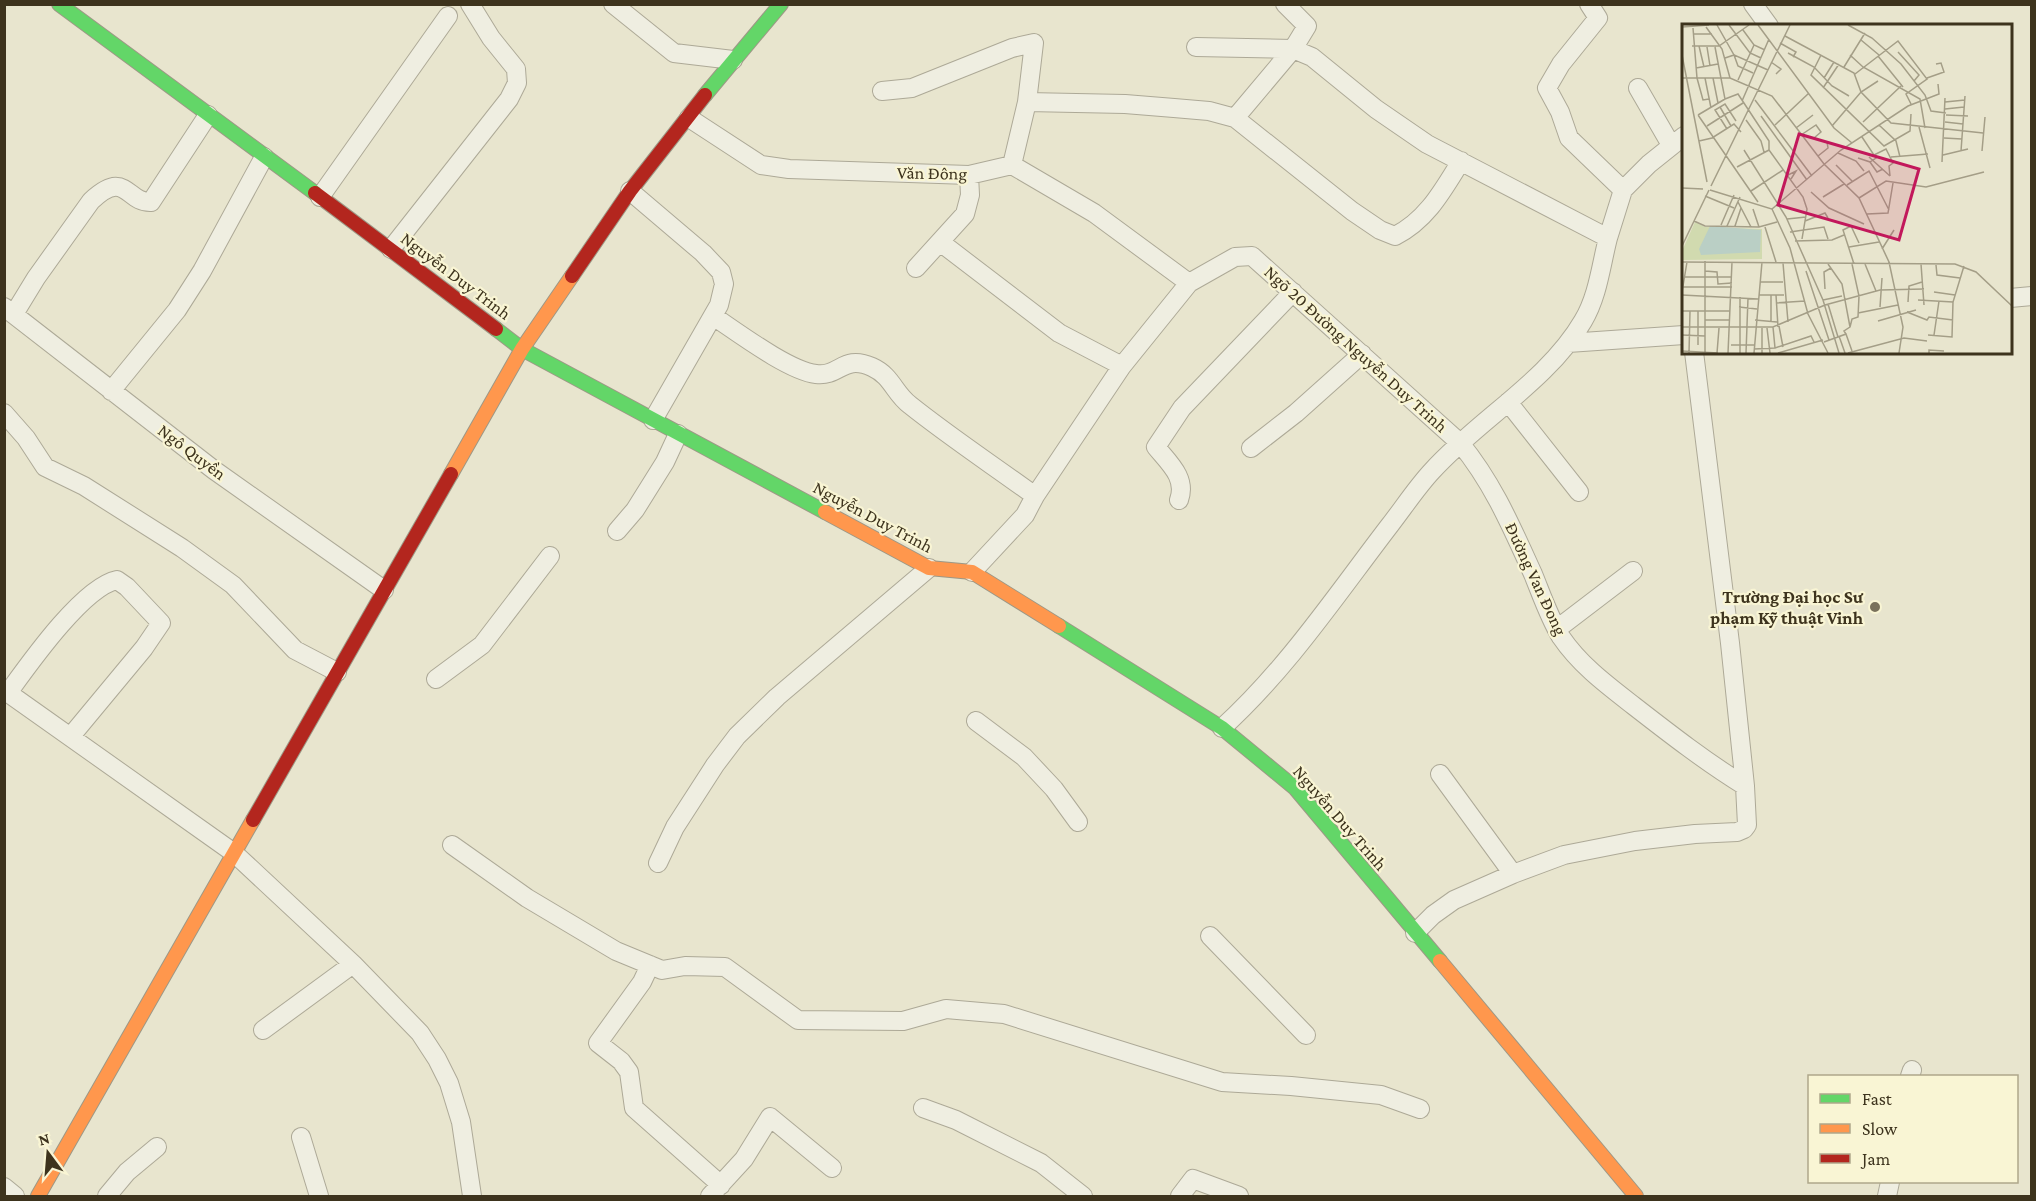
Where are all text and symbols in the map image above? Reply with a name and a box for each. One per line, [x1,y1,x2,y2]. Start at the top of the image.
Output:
inset map [1682,24,2012,354]
street label: Văn Đông [897,162,968,184]
street label: Nguyễn Duy Trinh [397,228,515,324]
street label: Ngõ 20 Đường Nguyễn Duy Trinh [1260,262,1452,437]
street label: Ngô Quyền [154,420,230,484]
street label: Nguyễn Duy Trinh [810,477,936,557]
street label: Đường Van Đong [1501,519,1571,639]
place label: Trường Đại học Sư phạm Kỹ thuật Vinh [1710,587,1864,628]
marker: Trường Đại học Sư phạm Kỹ thuật Vinh [1868,600,1882,614]
street label: Nguyễn Duy Trinh [1289,761,1391,875]
legend [1808,1075,2018,1183]
text: Fast [1862,1089,1893,1109]
text: Slow [1862,1119,1898,1139]
north arrow [18,1123,78,1183]
text: N [36,1129,52,1149]
text: Jam [1860,1149,1891,1169]

